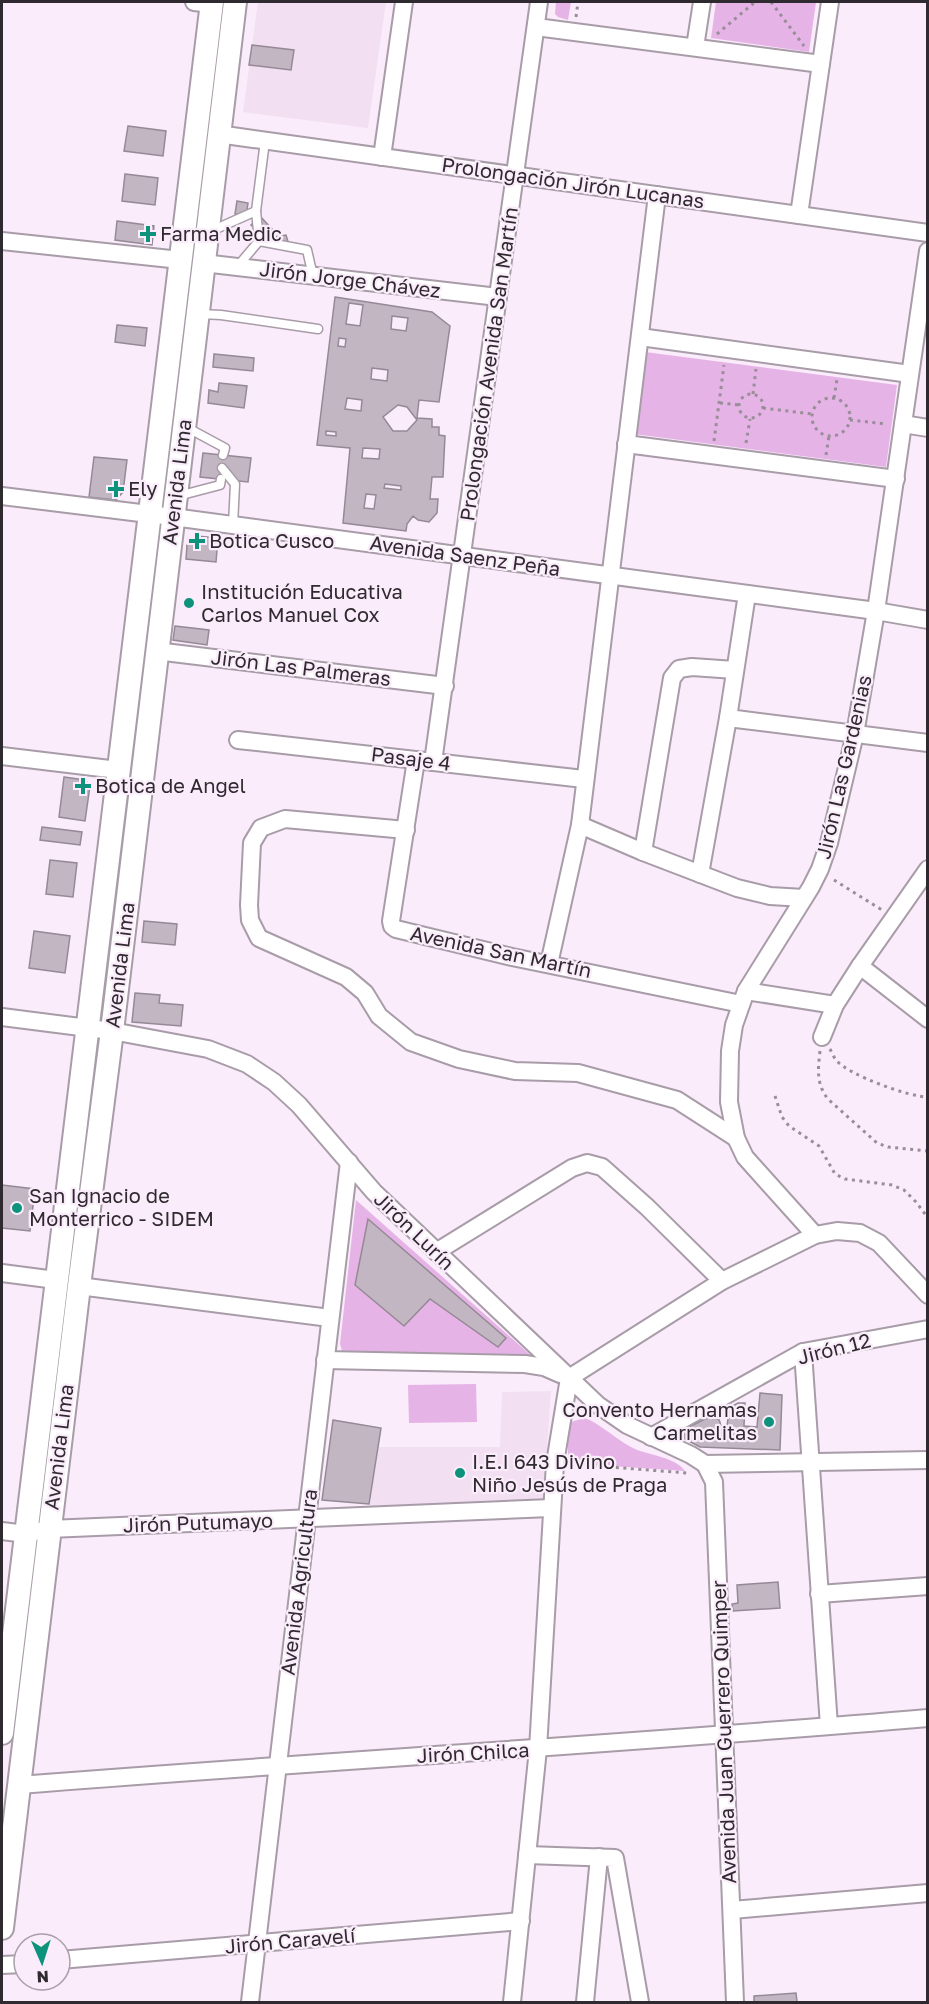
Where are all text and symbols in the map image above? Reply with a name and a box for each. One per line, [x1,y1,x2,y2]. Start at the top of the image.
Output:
street label: Prolongación Jirón Lucanas [440,152,706,212]
street label: Prolongación Avenida San Martín [454,205,522,522]
place label: Farma Medic [160,221,282,245]
marker: Farma Medic [141,227,155,241]
street label: Jirón Jorge Chávez [258,256,442,302]
street label: Avenida Lima [156,418,196,546]
place label: Ely [128,476,157,500]
marker: Ely [109,482,123,496]
place label: Botica Cusco [209,528,334,552]
street label: Avenida Saenz Peña [368,530,562,580]
marker: Botica Cusco [190,534,204,548]
place label: Institución Educativa Carlos Manuel Cox [201,579,403,626]
marker: Institución Educativa Carlos Manuel Cox [182,596,196,610]
street label: Jirón Las Palmeras [210,644,393,690]
street label: Jirón Las Gardenias [810,672,876,861]
street label: Pasaje 4 [370,741,452,775]
place label: Botica de Angel [95,773,246,797]
marker: Botica de Angel [76,779,90,793]
street label: Avenida Lima [99,901,139,1029]
street label: Avenida San Martín [408,920,594,982]
place label: San Ignacio de Monterrico - SIDEM [29,1183,214,1230]
street label: Jirón Lurín [370,1186,460,1274]
marker: San Ignacio de Monterrico - SIDEM [10,1201,24,1215]
street label: Jirón 12 [795,1327,873,1369]
street label: Avenida Lima [38,1383,78,1511]
place label: Convento Hernamas Carmelitas [562,1397,757,1444]
marker: Convento Hernamas Carmelitas [762,1415,776,1429]
place label: I.E.I 643 Divino Niño Jesús de Praga [472,1449,667,1496]
marker: I.E.I 643 Divino Niño Jesús de Praga [453,1466,467,1480]
street label: Avenida Agricultura [275,1487,321,1676]
street label: Jirón Putumayo [123,1507,273,1537]
street label: Avenida Juan Guerrero Quimper [706,1580,740,1884]
street label: Jirón Chilca [416,1737,530,1767]
street label: Jirón Caravelí [224,1922,358,1958]
north arrow [12,1932,72,1992]
text: N [36,1967,49,1987]

